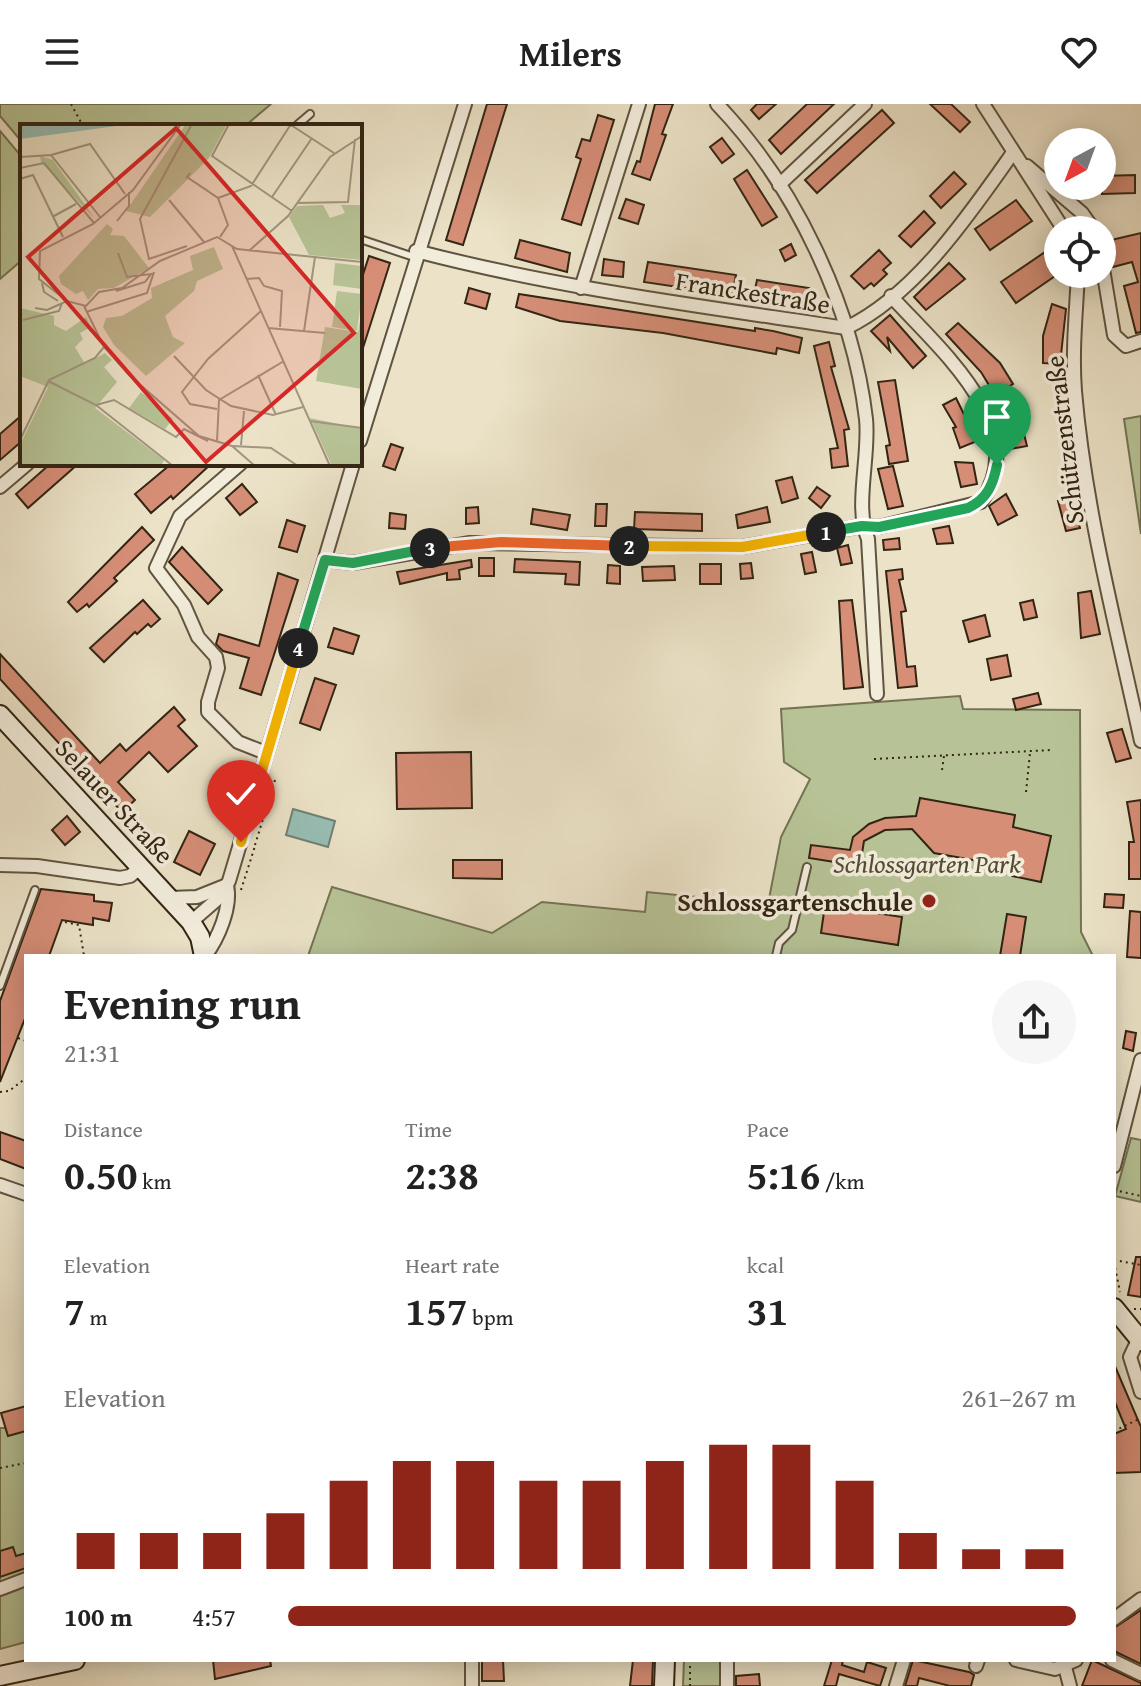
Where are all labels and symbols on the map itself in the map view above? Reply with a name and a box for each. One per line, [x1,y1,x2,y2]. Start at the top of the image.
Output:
inset map [20,124,362,466]
north arrow [1044,128,1116,200]
street label: Franckestraße [673,261,833,323]
street label: Schützenstraße [1034,353,1094,527]
pin [963,383,1031,465]
pin: 1 [806,512,846,552]
pin: 2 [609,526,649,566]
pin: 3 [410,528,450,568]
pin: 4 [278,628,318,668]
street label: Selauer Straße [46,729,184,873]
pin [207,760,275,842]
park label: Schlossgarten Park [833,844,1021,883]
place label: Schlossgartenschule [677,882,913,921]
marker: Schlossgartenschule [920,892,938,910]

